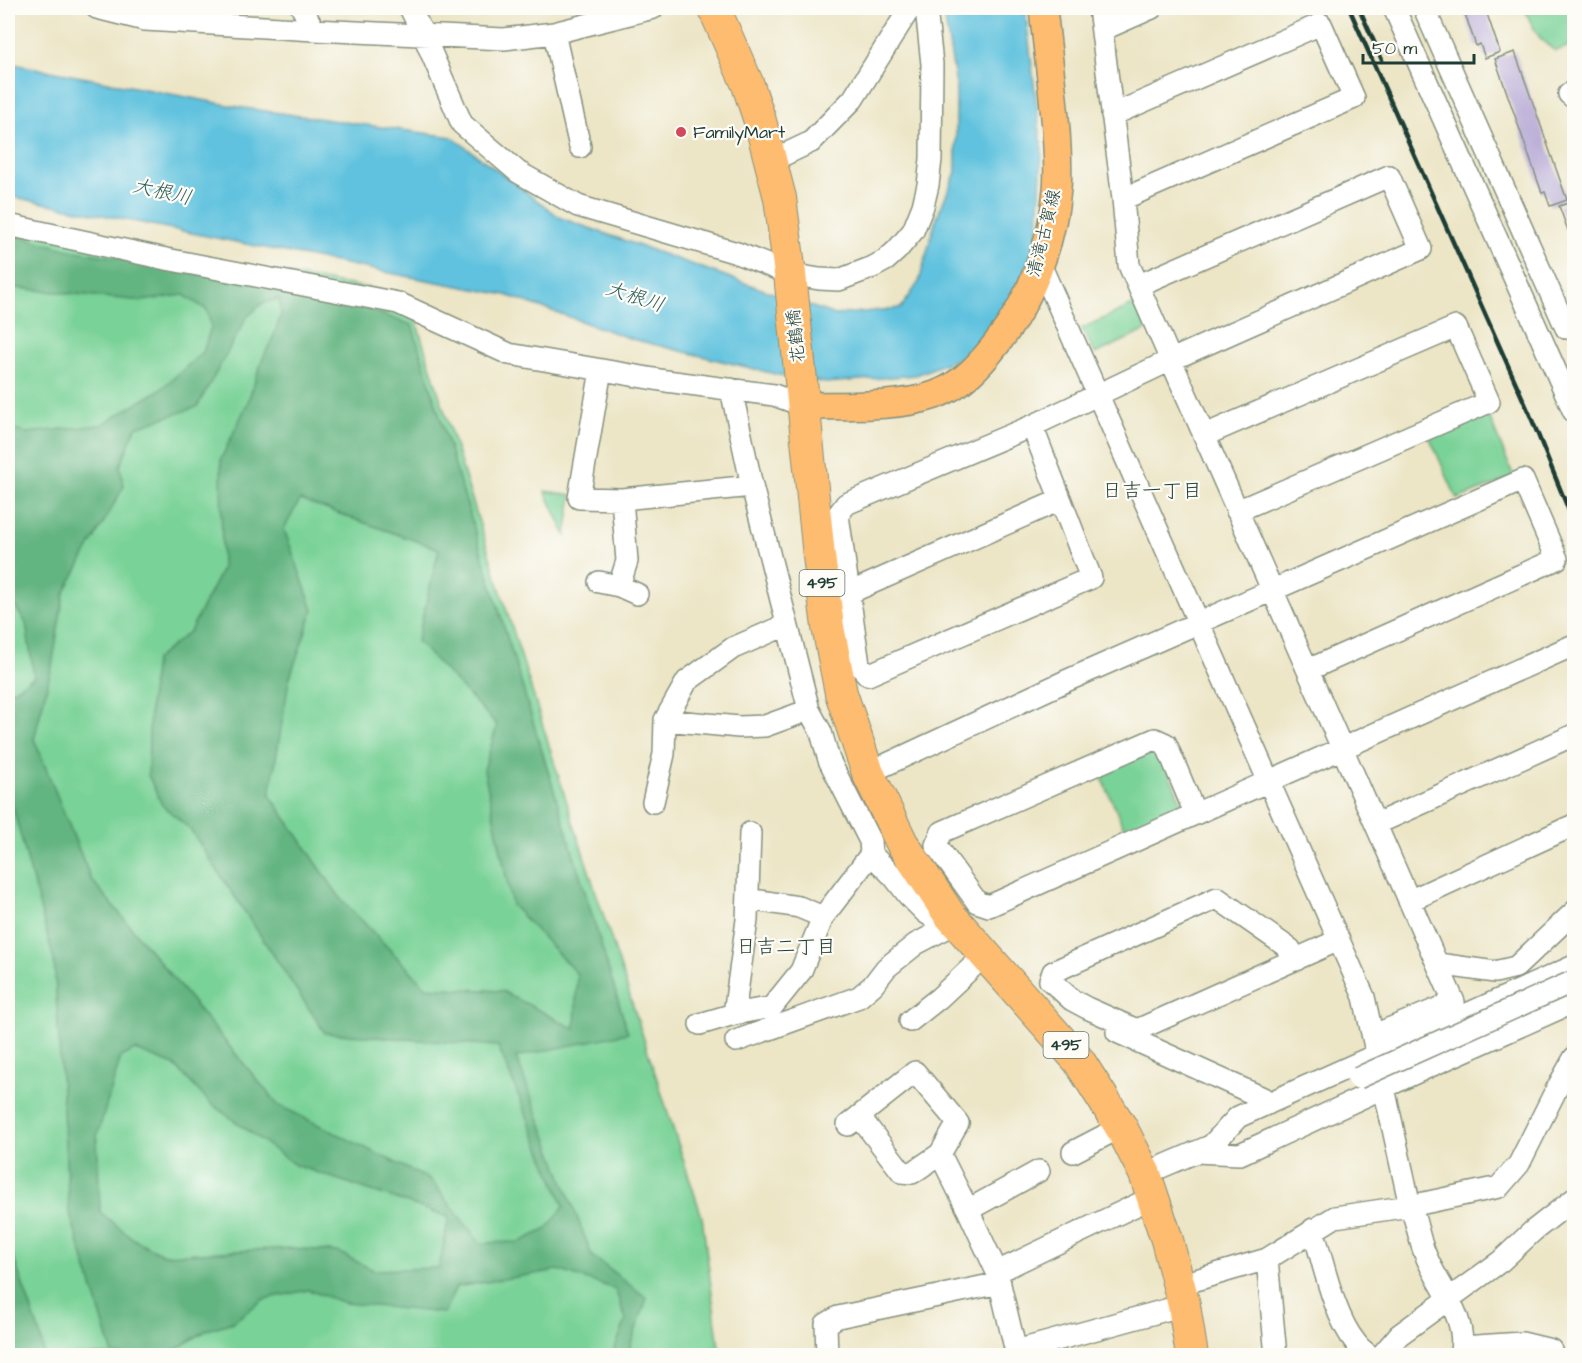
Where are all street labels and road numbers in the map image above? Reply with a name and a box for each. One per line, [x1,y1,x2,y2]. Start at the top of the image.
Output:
street label: 清滝古賀線 [1021,186,1067,280]
street label: 花鶴橋 [781,308,811,364]
road number: 495 [800,570,844,596]
road number: 495 [1044,1032,1088,1058]

